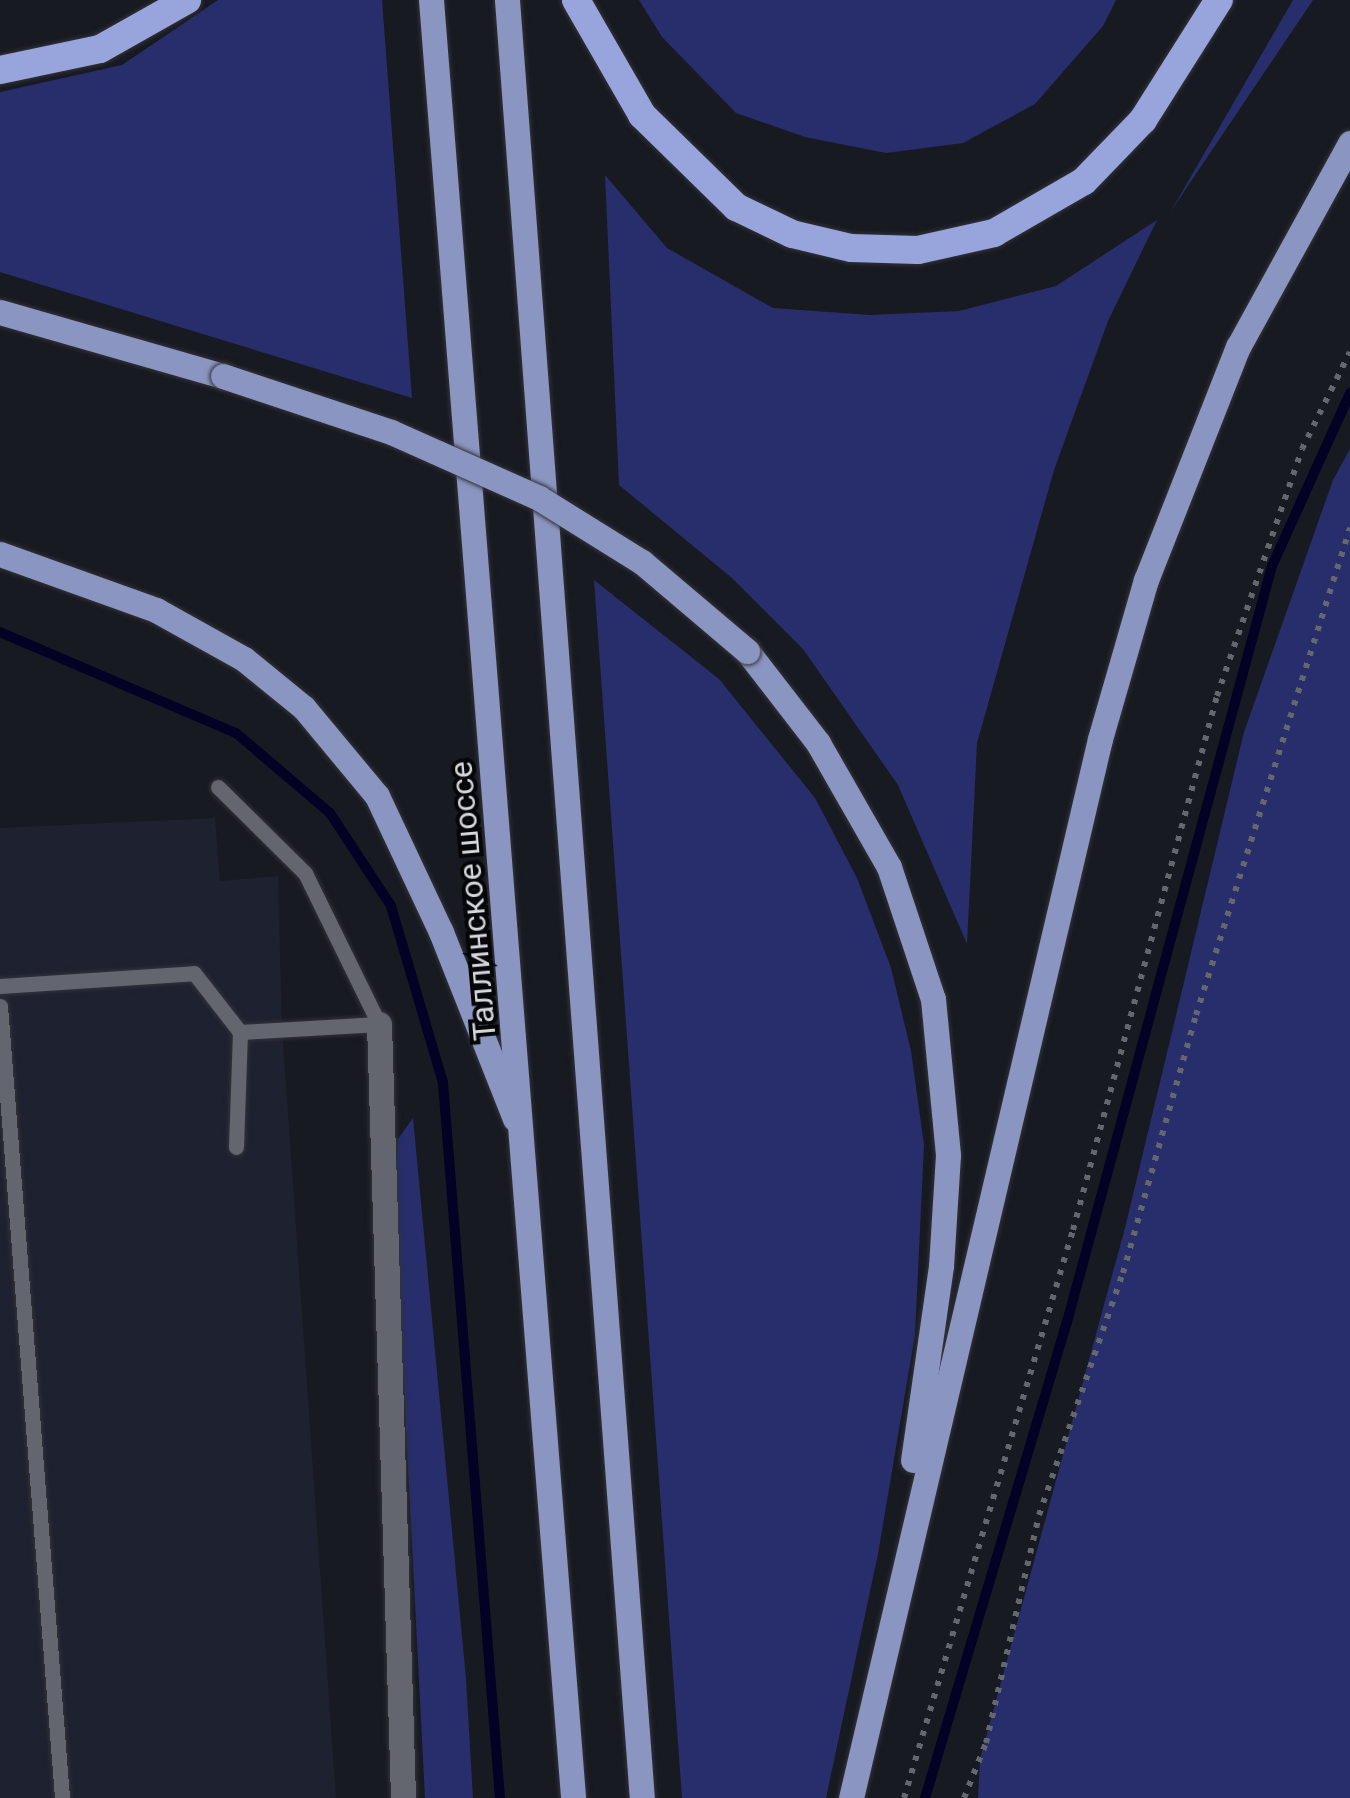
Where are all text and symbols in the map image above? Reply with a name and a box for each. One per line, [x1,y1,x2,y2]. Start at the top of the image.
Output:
street label: Таллинское шоссе [442,760,504,1042]

